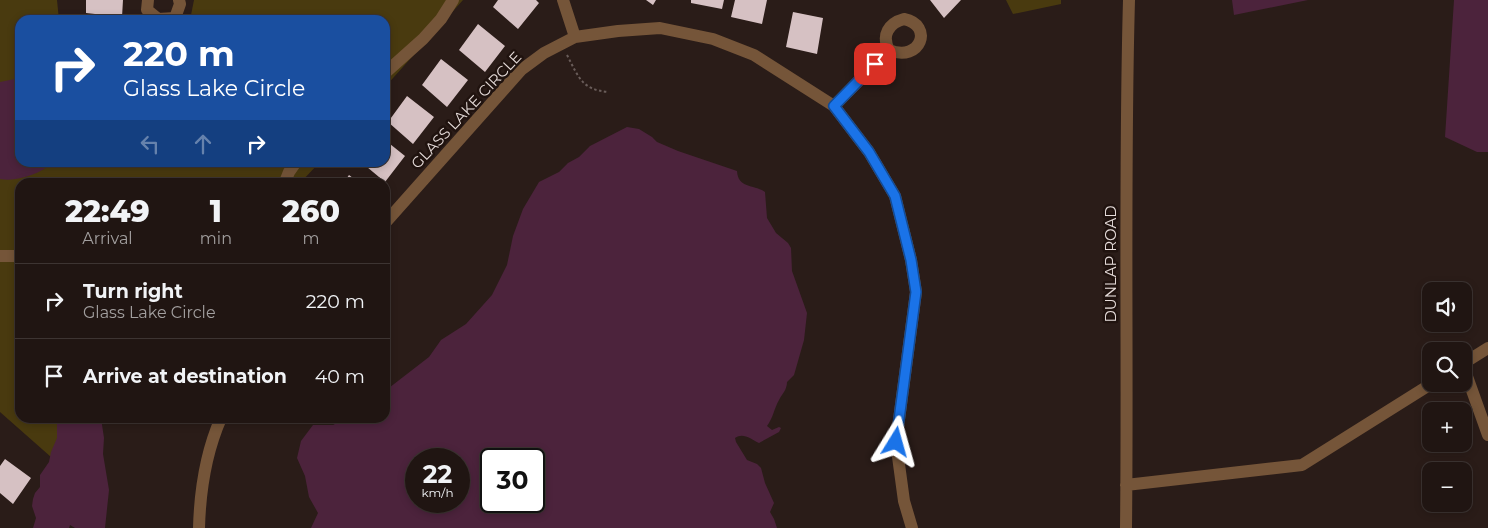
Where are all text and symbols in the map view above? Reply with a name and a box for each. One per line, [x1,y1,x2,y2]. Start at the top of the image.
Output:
text: 220 m [123,32,235,75]
icon: right [40,35,105,100]
pin [854,43,896,85]
street label: GLASS LAKE CIRCLE [407,47,525,173]
icon: arrive [861,50,889,78]
text: Glass Lake Circle [123,75,305,102]
icon: left [136,130,164,158]
icon: ahead [189,130,217,158]
icon: right [242,130,270,158]
text: 22:49 [65,193,150,230]
text: 1 [210,193,222,230]
text: 260 [282,193,340,230]
street label: DUNLAP ROAD [1101,205,1120,323]
text: Arrival [82,229,133,248]
text: min [200,229,232,248]
text: m [302,229,319,248]
text: Turn right [83,280,183,303]
map controls [1422,282,1472,512]
button: sound [1422,282,1472,332]
icon: right [40,287,68,315]
text: 220 m [306,290,365,313]
text: Glass Lake Circle [83,303,216,322]
button: search [1422,342,1472,392]
icon: arrive [40,362,68,390]
text: Arrive at destination [83,365,287,388]
text: 40 m [315,365,365,388]
button: + [1422,402,1472,452]
position arrow [869,415,921,467]
speed limit sign: 30 [480,448,545,513]
text: 22 [423,459,452,489]
button: − [1422,462,1472,512]
text: km/h [421,485,454,500]

